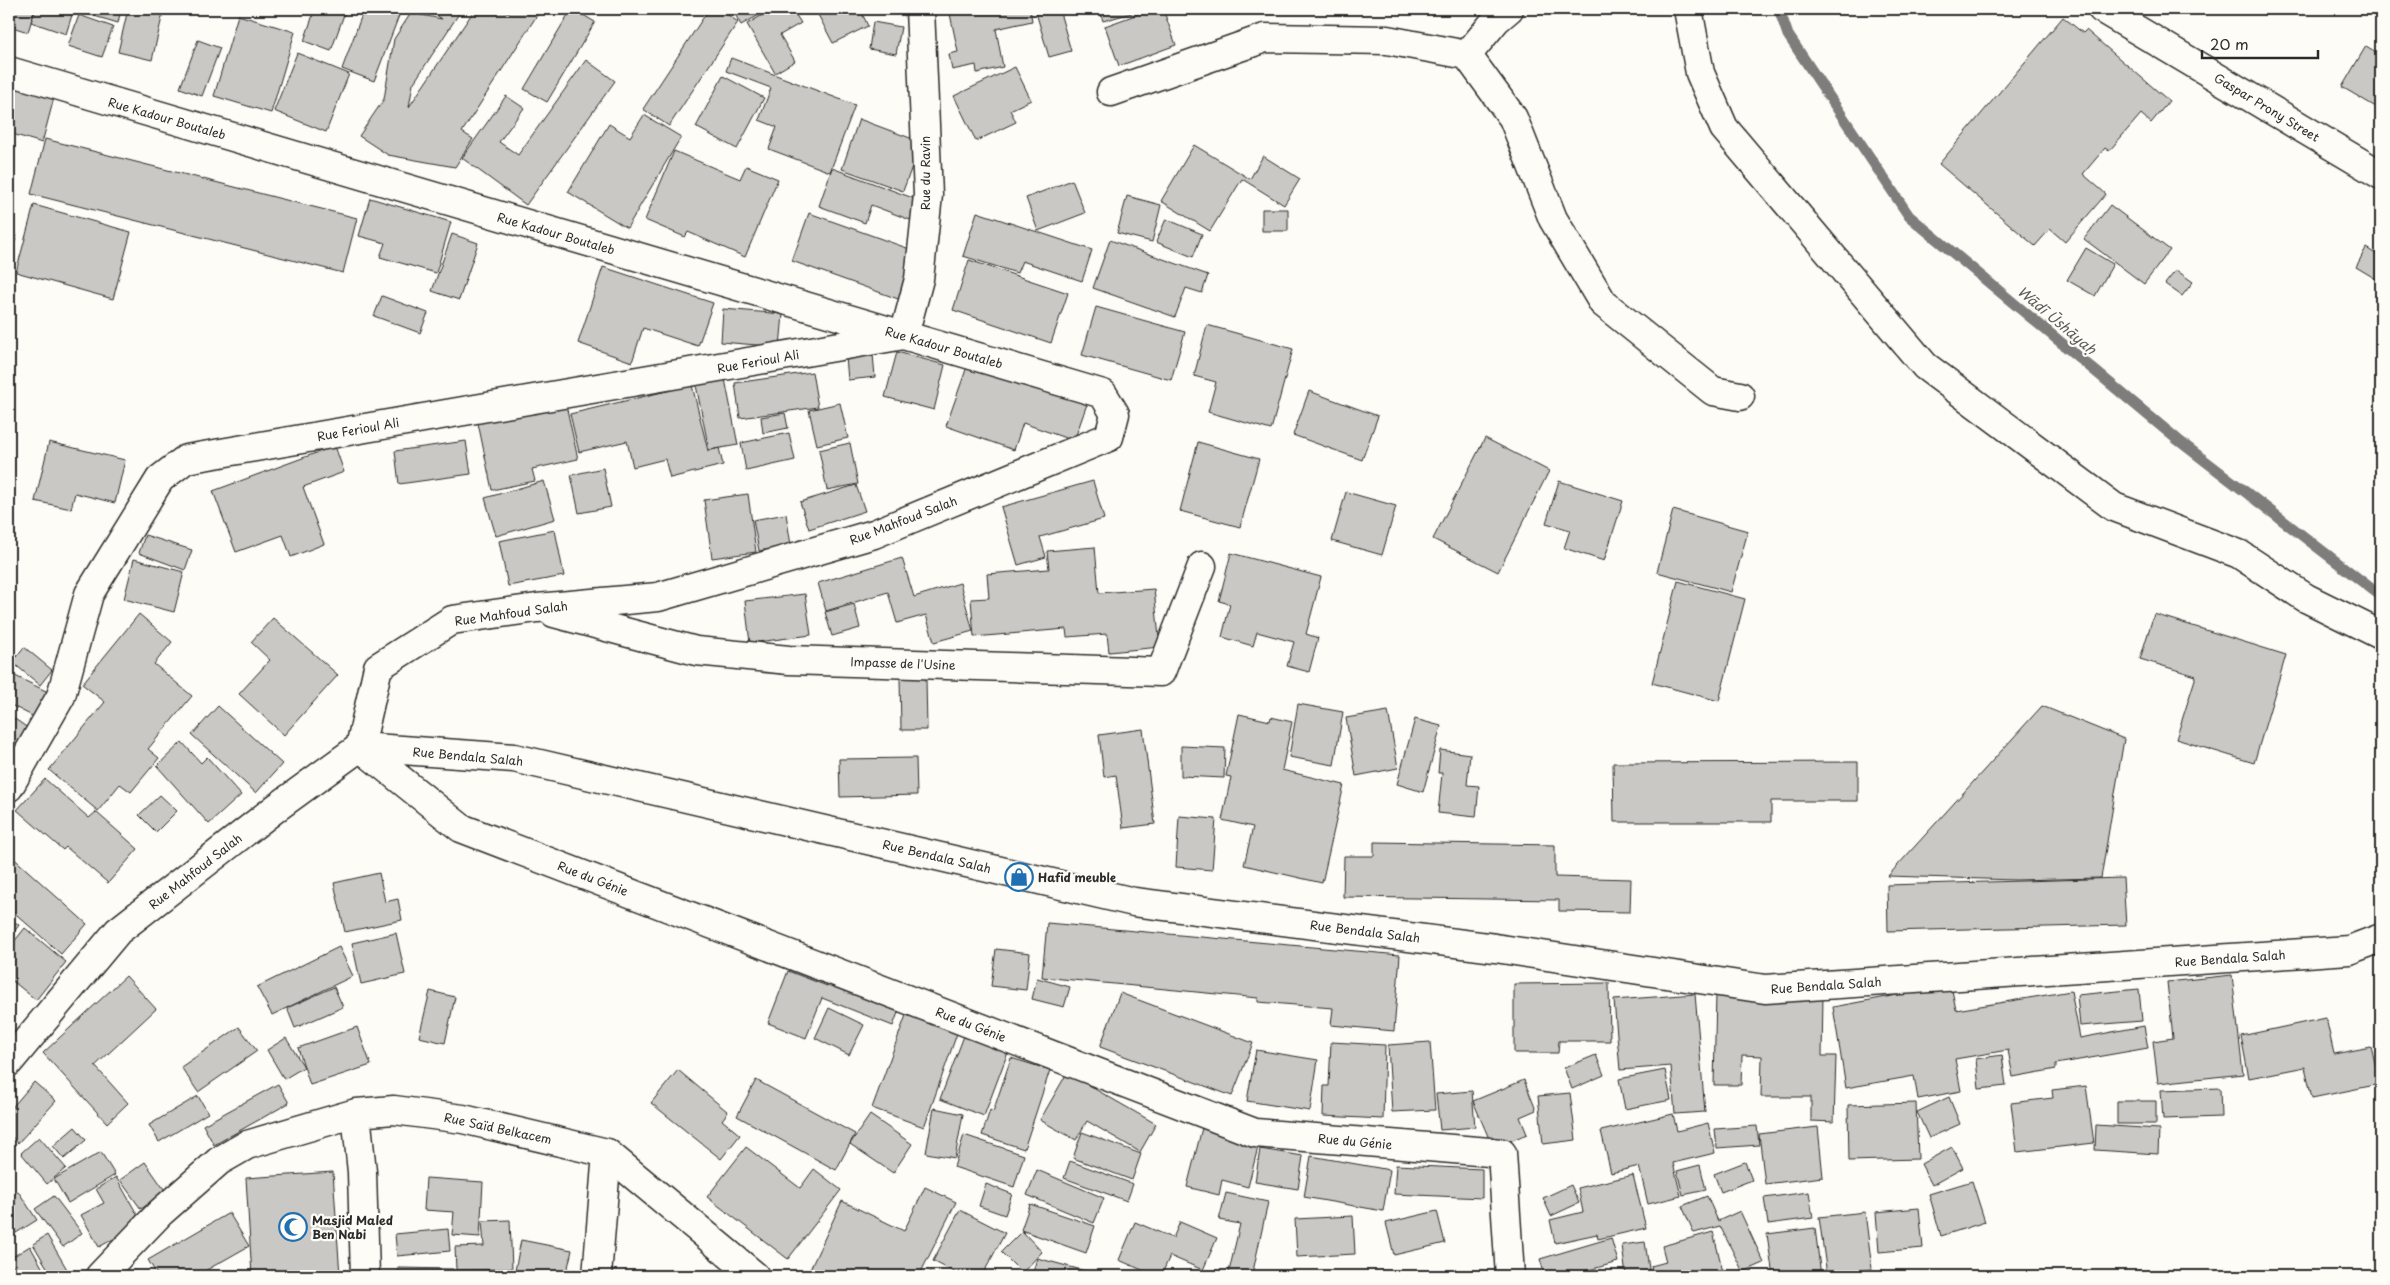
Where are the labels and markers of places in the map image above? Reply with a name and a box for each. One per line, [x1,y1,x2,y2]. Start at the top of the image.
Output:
shop icon: Hafid meuble [1004,862,1034,892]
place label: Hafid meuble [1038,868,1116,886]
place label: Masjid Maled Ben Nabi [312,1211,393,1243]
mosque icon: Masjid Maled Ben Nabi [278,1212,308,1242]

